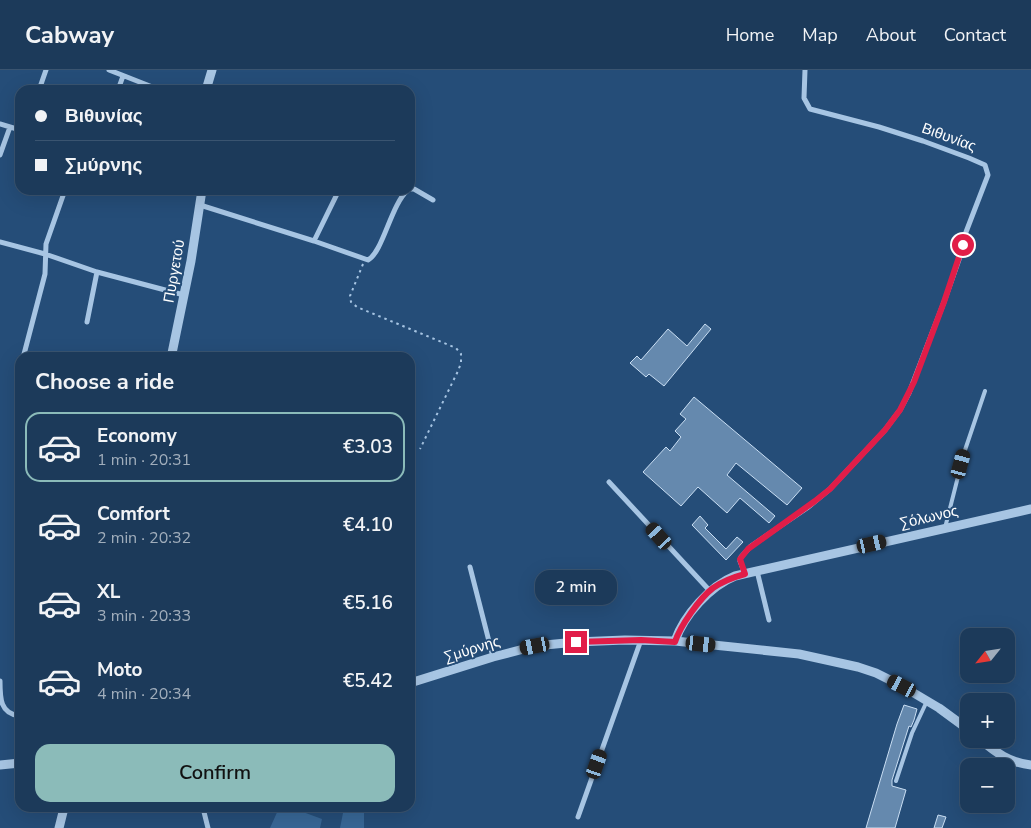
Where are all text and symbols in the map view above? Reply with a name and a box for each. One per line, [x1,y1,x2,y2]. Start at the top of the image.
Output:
text: Cabway [25,19,114,51]
text: Home [726,23,774,47]
text: Map [802,23,838,47]
text: About [866,23,916,47]
text: Contact [944,23,1006,47]
text: Βιθυνίας [65,103,143,129]
street label: Βιθυνίας [919,118,979,156]
text: Σμύρνης [65,152,142,178]
route start [952,234,974,256]
street label: Πυργετού [159,238,189,304]
text: Choose a ride [35,367,174,397]
text: Economy [97,423,177,449]
icon: car [37,425,82,470]
text: €3.03 [343,434,393,460]
car [949,448,972,480]
text: 1 min · 20:31 [97,449,191,471]
text: Comfort [97,501,170,527]
street label: Σόλωνος [898,501,960,533]
icon: car [37,503,82,548]
text: €4.10 [343,512,393,538]
car [643,520,674,552]
text: 2 min · 20:32 [97,527,191,549]
car [855,533,888,555]
callout: 2 min [535,570,617,604]
text: 2 min [556,576,596,598]
text: XL [97,579,120,605]
icon: car [37,581,82,626]
text: €5.16 [343,590,393,616]
text: 3 min · 20:33 [97,605,191,627]
north arrow [960,628,1015,682]
map controls [960,628,1015,813]
street label: Σμύρνης [442,631,502,667]
route end [565,631,587,653]
car [685,635,716,653]
car [518,636,551,656]
text: Moto [97,657,143,683]
icon: car [37,659,82,704]
text: €5.42 [343,668,393,694]
car [885,673,918,699]
text: 4 min · 20:34 [97,683,191,705]
button: + [960,693,1015,748]
button: Confirm [35,744,395,802]
car [585,747,608,781]
button: − [960,758,1015,813]

